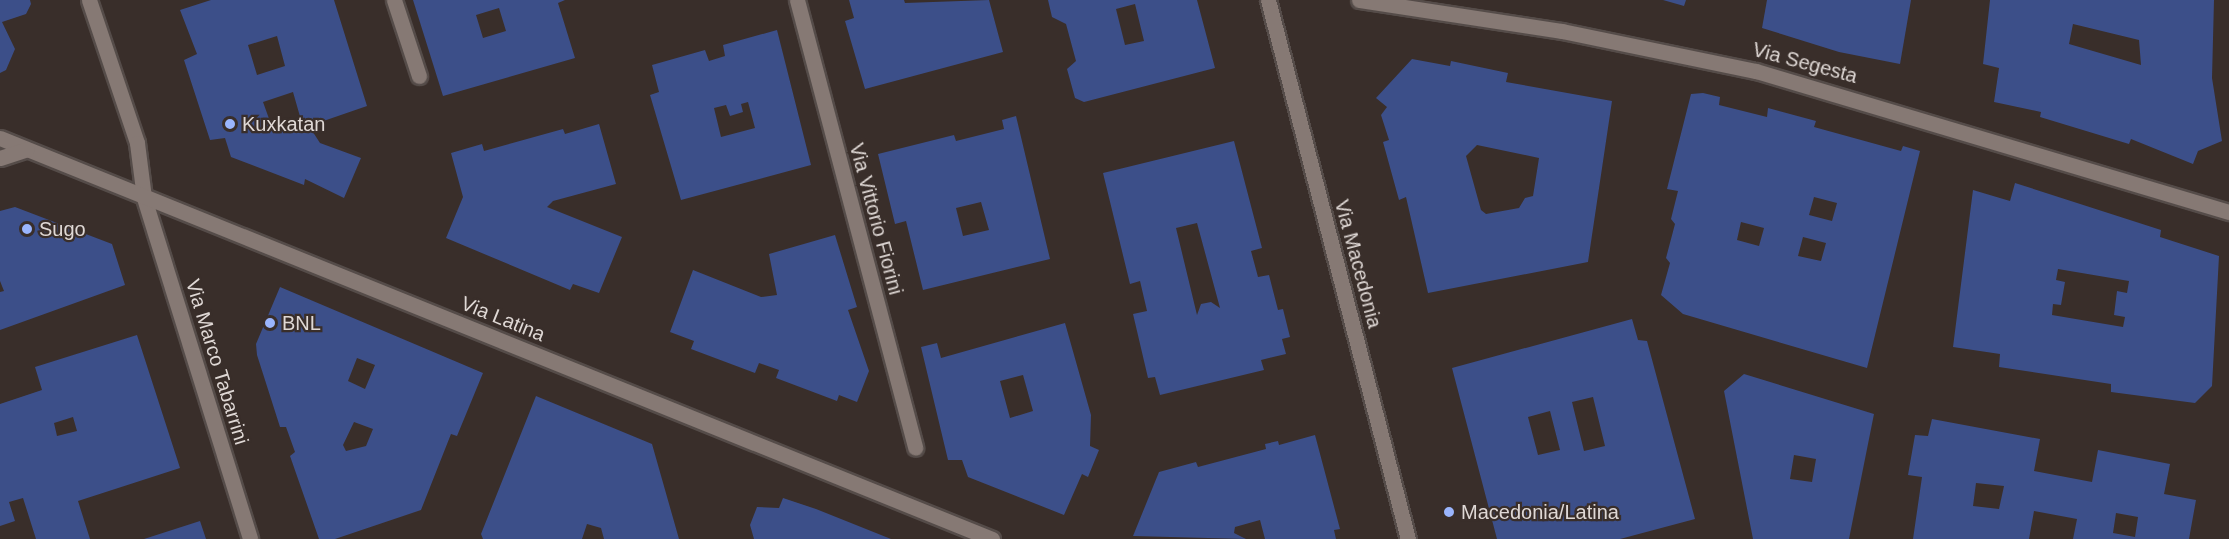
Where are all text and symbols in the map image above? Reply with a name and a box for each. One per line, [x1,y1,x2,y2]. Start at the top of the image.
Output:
street label: Via Segesta [1750,37,1860,89]
place label: Kuxkatan [242,112,325,136]
marker: Kuxkatan [223,117,237,131]
street label: Via Vittorio Fiorini [844,141,908,297]
street label: Via Macedonia [1329,197,1387,331]
place label: Sugo [39,217,86,241]
marker: Sugo [20,222,34,236]
street label: Via Marco Tabarrini [180,276,254,448]
street label: Via Latina [457,291,549,347]
place label: BNL [282,311,321,335]
marker: BNL [263,316,277,330]
place label: Macedonia/Latina [1461,500,1619,524]
marker: Macedonia/Latina [1442,505,1456,519]

